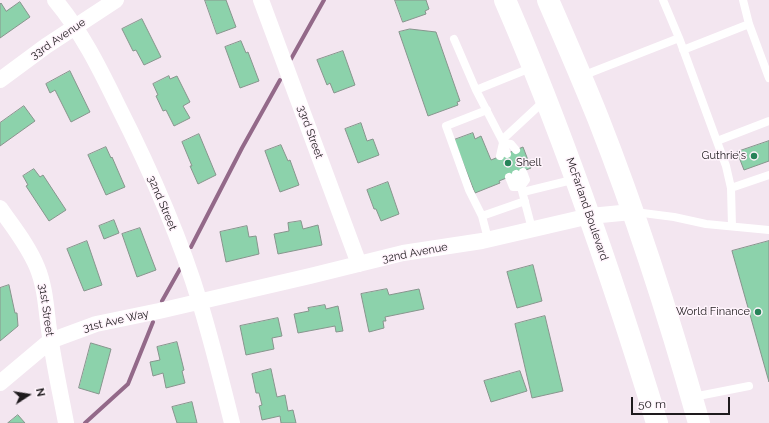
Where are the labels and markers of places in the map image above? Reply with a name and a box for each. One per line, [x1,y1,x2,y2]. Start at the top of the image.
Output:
place label: Guthrie's [702,149,746,163]
marker: Guthrie's [749,151,759,161]
place label: Shell [516,156,542,170]
marker: Shell [503,158,513,168]
place label: World Finance [676,305,750,319]
marker: World Finance [753,307,763,317]

